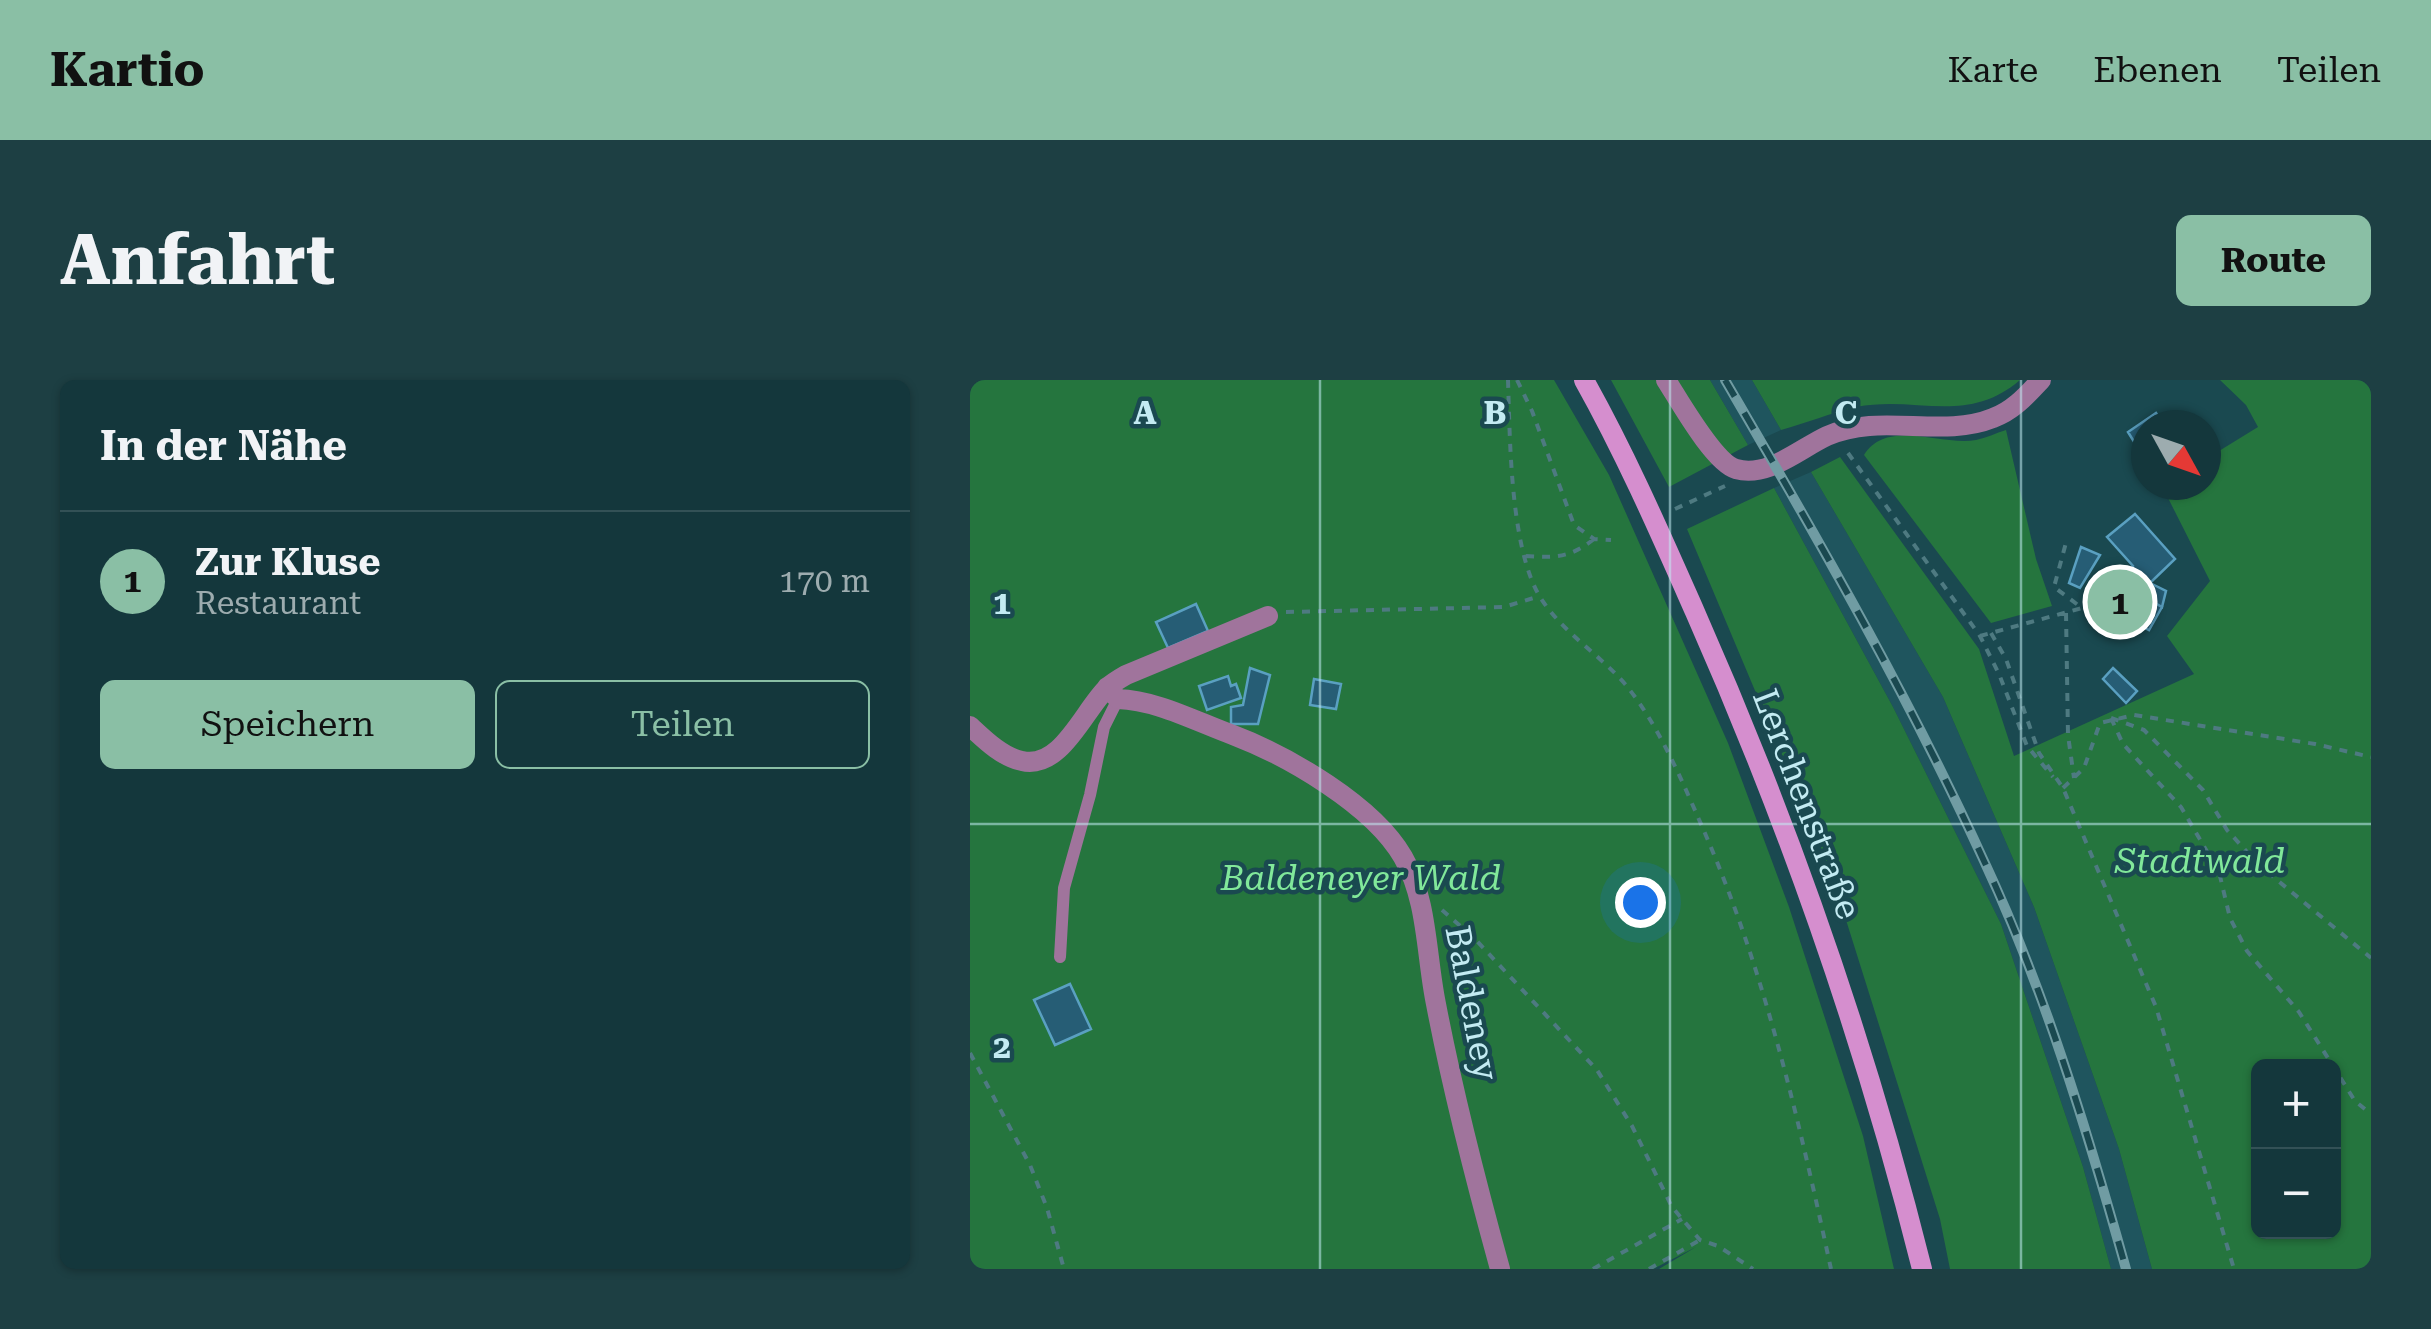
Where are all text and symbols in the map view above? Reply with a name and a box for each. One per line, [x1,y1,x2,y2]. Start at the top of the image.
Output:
text: Kartio [50,42,205,98]
text: Karte [1948,50,2038,91]
text: Ebenen [2093,50,2222,91]
text: Teilen [2277,50,2381,91]
button: Route [2176,215,2371,306]
text: Anfahrt [60,219,335,301]
text: A [1133,394,1157,432]
text: B [1483,394,1507,432]
text: C [1835,394,1857,432]
north arrow [2131,410,2221,500]
text: In der Nähe [100,421,347,470]
text: Zur Kluse [195,540,380,584]
text: 1 [124,562,141,600]
text: 170 m [779,562,870,600]
pin: 1 [2088,564,2152,640]
text: Restaurant [195,584,361,622]
text: 1 [993,584,1011,622]
button: Speichern [100,680,475,769]
button: Teilen [495,680,870,769]
street label: Lerchenstraße [1744,683,1869,925]
park label: Stadtwald [2114,841,2285,882]
park label: Baldeneyer Wald [1220,858,1501,899]
your location [1615,877,1666,928]
street label: Baldeney [1436,922,1507,1084]
text: 2 [993,1028,1011,1066]
map controls [2251,1059,2341,1239]
button: + [2251,1059,2341,1149]
button: − [2251,1149,2341,1239]

